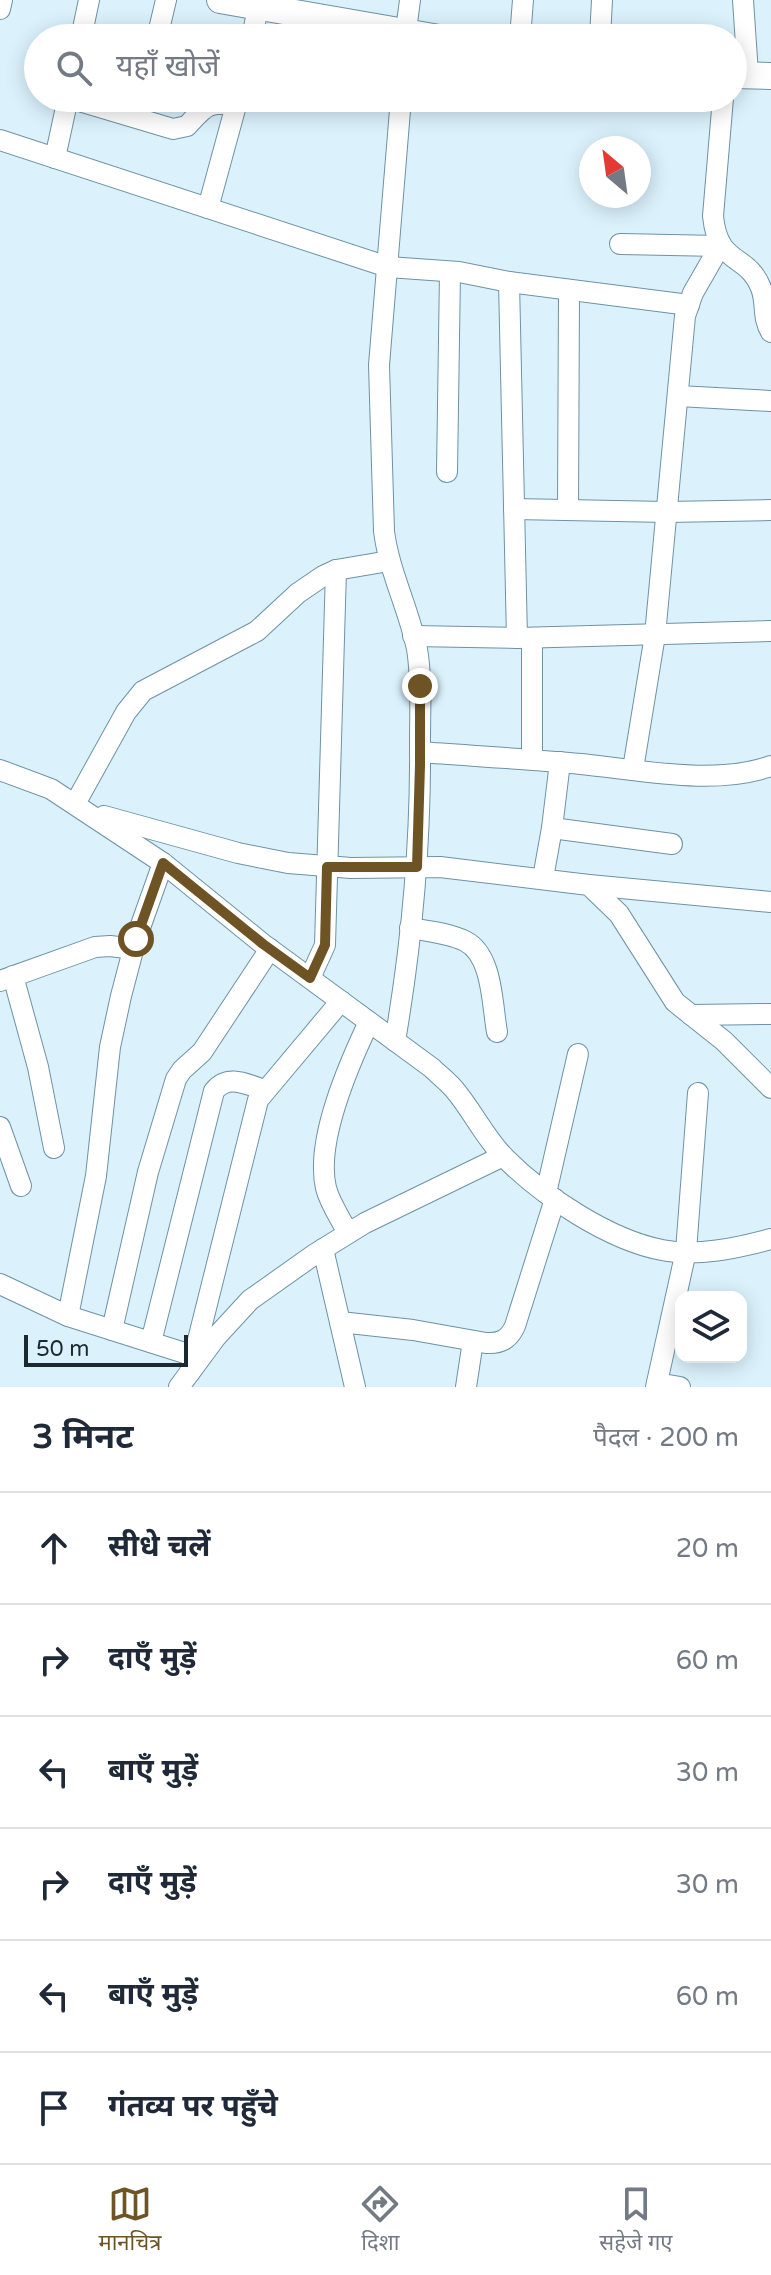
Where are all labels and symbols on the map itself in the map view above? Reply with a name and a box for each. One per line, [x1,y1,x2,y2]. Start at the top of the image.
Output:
north arrow [579,136,651,208]
route end [402,668,438,704]
route start [118,921,154,957]
scale bar [24,1331,188,1367]

